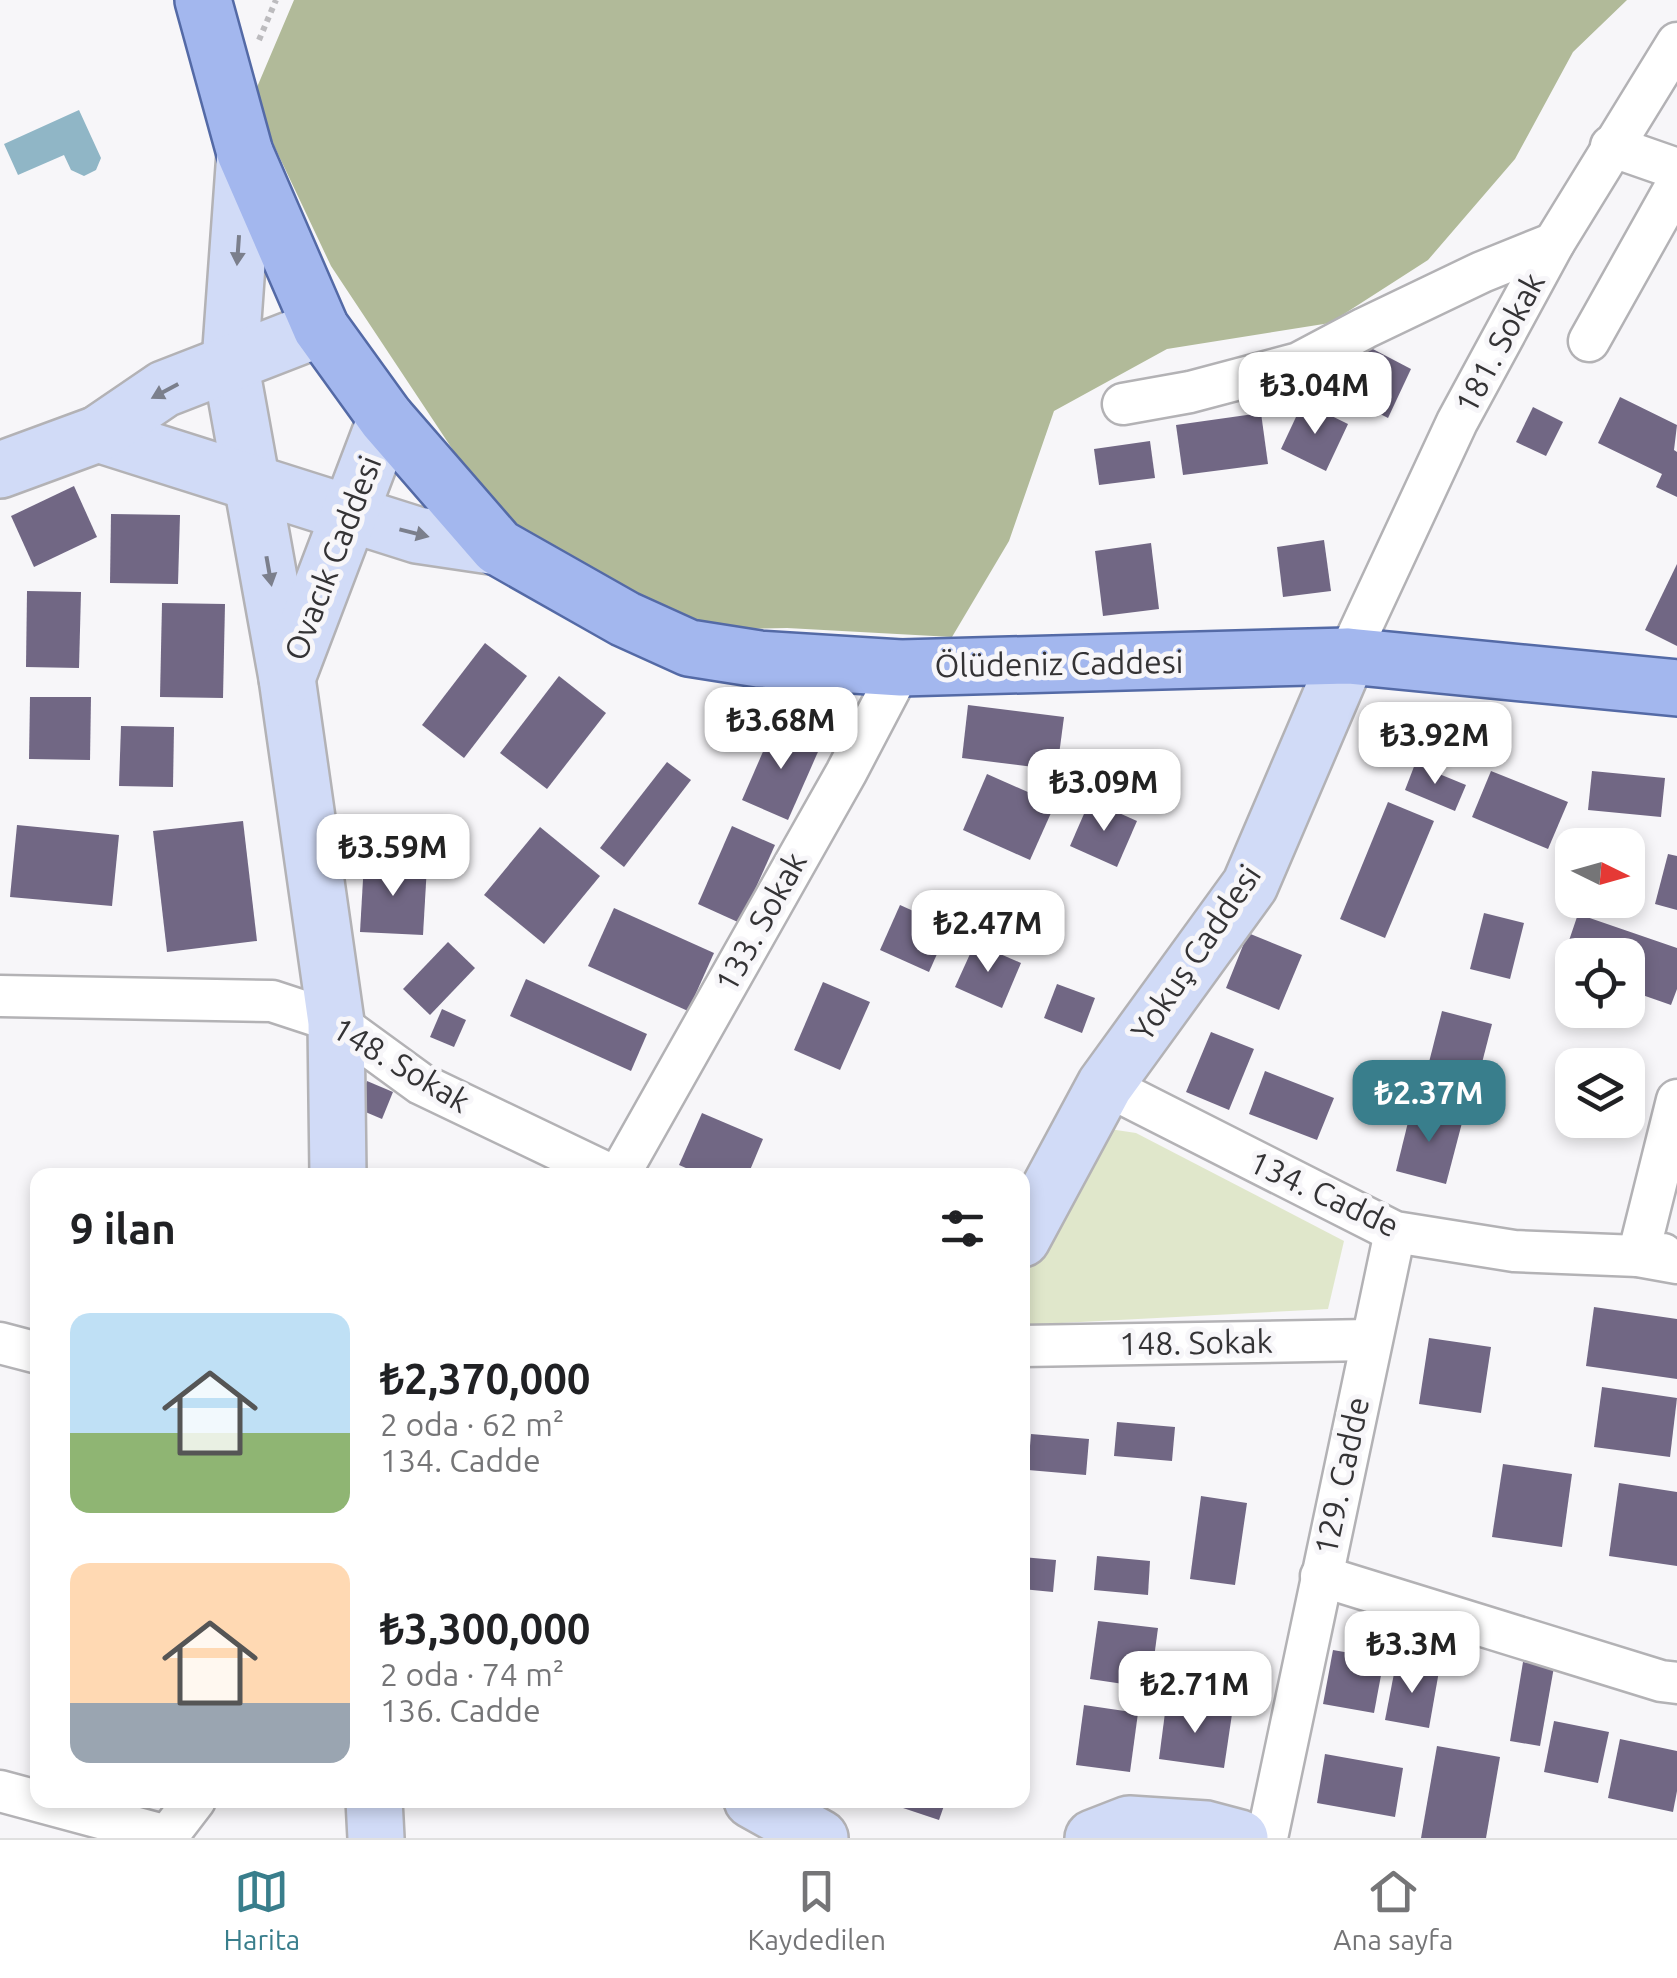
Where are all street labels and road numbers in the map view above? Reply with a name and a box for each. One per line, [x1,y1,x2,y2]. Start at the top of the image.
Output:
street label: 181. Sokak [1447,266,1551,419]
street label: Ovacık Caddesi [277,450,388,665]
street label: Ölüdeniz Caddesi [934,643,1184,683]
street label: 133. Sokak [707,846,813,997]
street label: Yokuş Caddesi [1123,858,1267,1047]
street label: 148. Sokak [326,1009,477,1119]
street label: 134. Cadde [1244,1143,1405,1243]
street label: 148. Sokak [1119,1323,1273,1361]
street label: 129. Cadde [1307,1394,1375,1558]

